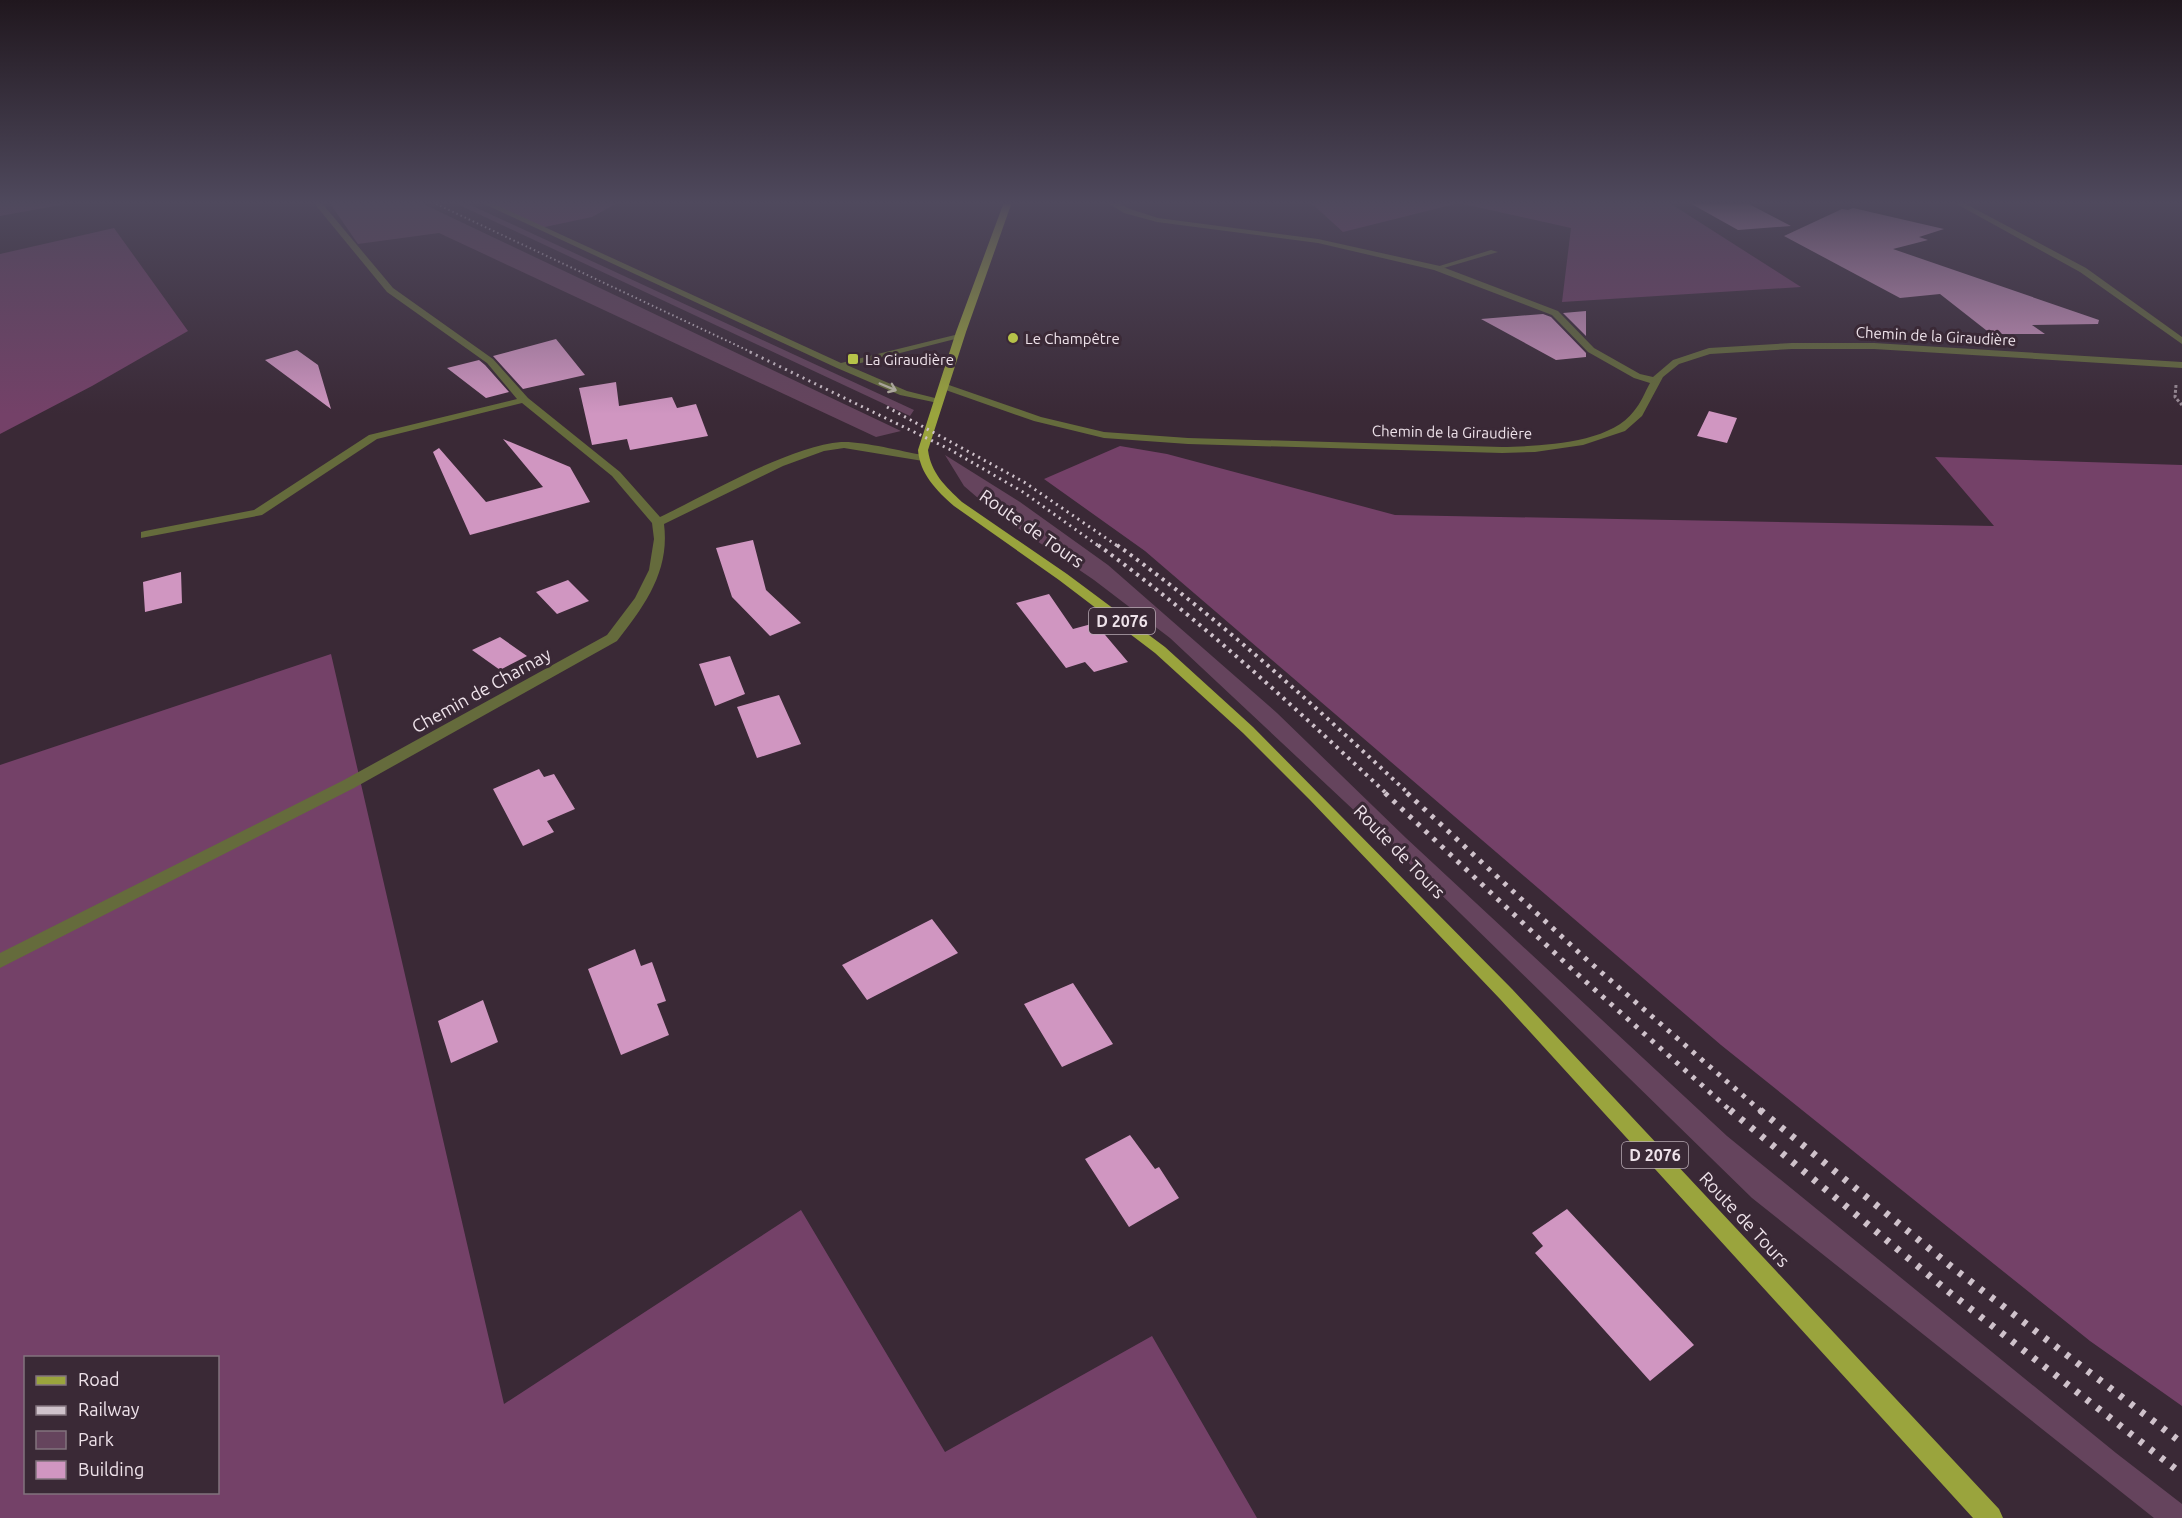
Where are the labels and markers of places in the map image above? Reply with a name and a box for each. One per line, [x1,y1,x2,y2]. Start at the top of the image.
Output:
place label: Le Champêtre [1025,330,1120,347]
marker: Le Champêtre [1006,331,1020,345]
place label: La Giraudière [865,351,954,368]
marker: La Giraudière [846,352,860,366]

